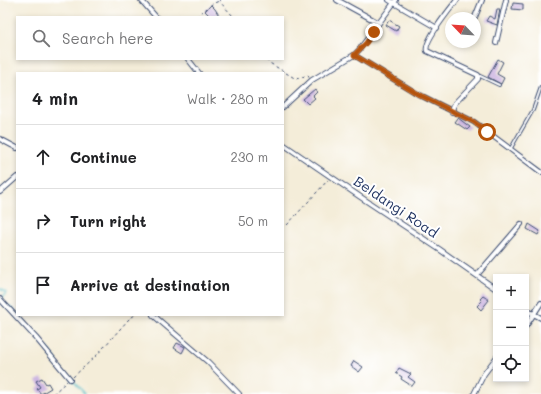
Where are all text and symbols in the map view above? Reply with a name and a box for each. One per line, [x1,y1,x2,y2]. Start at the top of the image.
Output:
north arrow [445,12,481,48]
search box [16,16,284,60]
route end [365,23,383,41]
icon: search [30,27,52,49]
text: Search here [62,28,153,48]
text: 4 min [32,87,78,109]
text: Walk · 280 m [187,90,268,107]
route start [478,123,496,141]
icon: ahead [32,146,54,168]
text: Continue [70,147,137,167]
text: 230 m [231,148,268,165]
street label: Beldangi Road [350,171,442,242]
icon: right [32,210,54,232]
text: Turn right [70,211,147,231]
text: 50 m [238,212,268,229]
icon: arrive [32,274,54,296]
map controls [493,274,529,382]
button: + [493,274,529,310]
text: Arrive at destination [70,275,230,295]
button: − [493,310,529,346]
button: locate [493,346,529,382]

